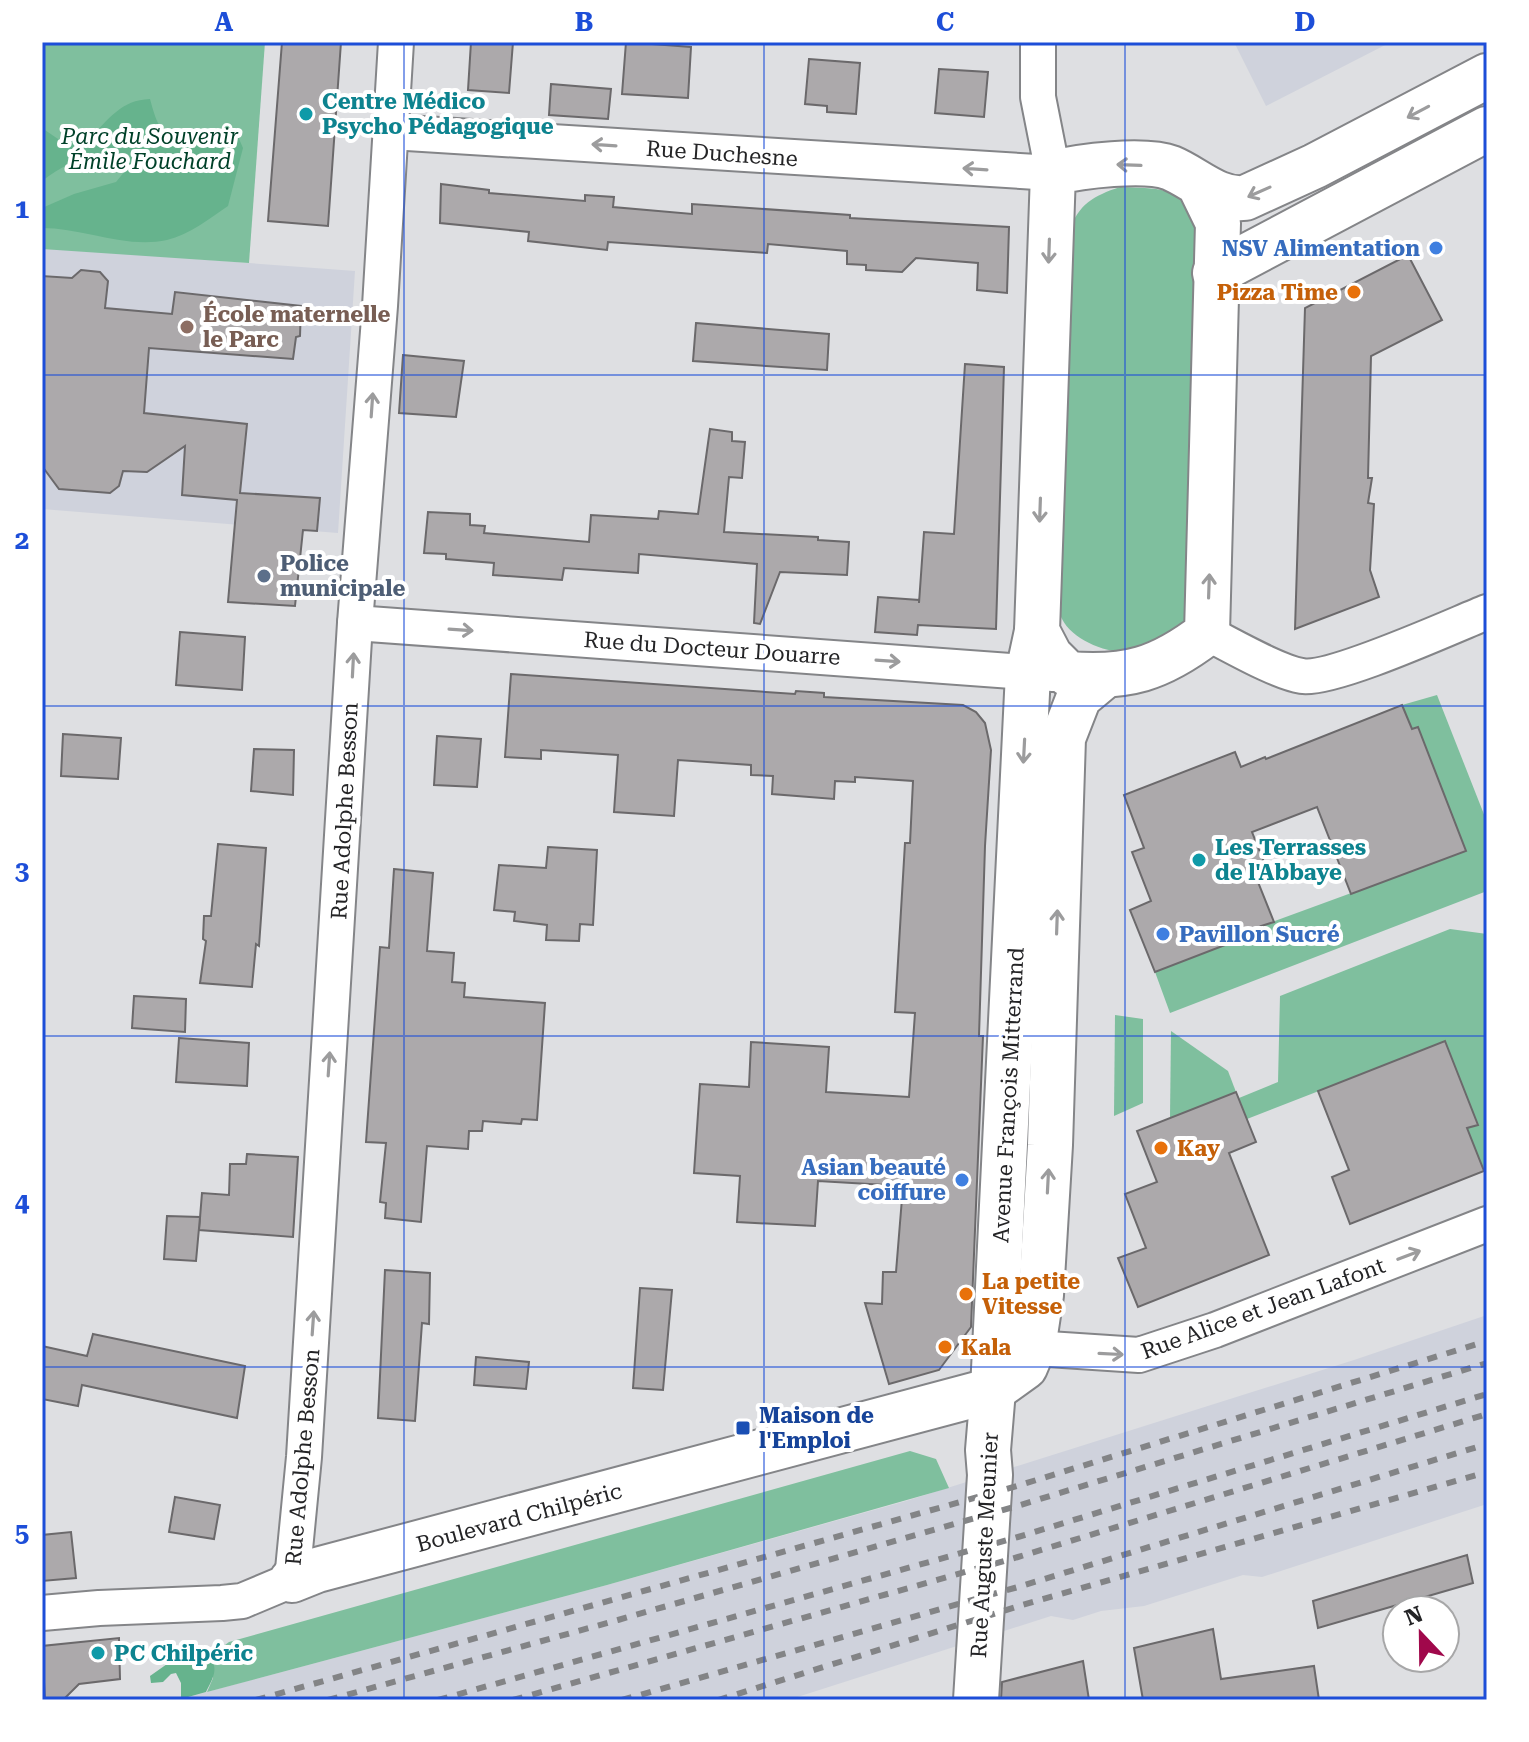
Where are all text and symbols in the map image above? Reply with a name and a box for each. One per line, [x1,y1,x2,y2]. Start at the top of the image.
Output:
text: A [215,7,234,37]
text: B [575,7,593,37]
text: C [936,7,954,37]
text: D [1295,7,1315,37]
place label: Centre Médico Psycho Pédagogique [322,89,554,139]
marker: Centre Médico Psycho Pédagogique [297,105,315,123]
one-way arrow [1407,105,1430,121]
park label: Parc du Souvenir Émile Fouchard [60,124,239,174]
street label: Rue Duchesne [645,136,799,171]
one-way arrow [591,137,618,152]
one-way arrow [1116,157,1143,172]
one-way arrow [962,161,989,176]
one-way arrow [1247,186,1271,201]
text: 1 [15,194,29,224]
place label: NSV Alimentation [1222,236,1420,261]
one-way arrow [1042,237,1057,264]
marker: NSV Alimentation [1427,239,1445,257]
place label: Pizza Time [1217,280,1338,305]
marker: Pizza Time [1345,283,1363,301]
place label: École maternelle le Parc [203,300,391,352]
marker: École maternelle le Parc [178,318,196,336]
one-way arrow [365,392,380,419]
one-way arrow [1033,496,1048,523]
text: 2 [15,525,29,555]
place label: Police municipale [280,551,405,601]
marker: Police municipale [255,567,273,585]
one-way arrow [1201,573,1216,600]
one-way arrow [447,623,474,638]
street label: Rue du Docteur Douarre [583,627,841,670]
one-way arrow [345,652,360,679]
one-way arrow [874,654,901,669]
street label: Rue Adolphe Besson [326,702,363,920]
one-way arrow [1016,737,1031,764]
place label: Les Terrasses de l'Abbaye [1215,835,1366,885]
marker: Les Terrasses de l'Abbaye [1190,851,1208,869]
text: 3 [15,856,29,886]
one-way arrow [1049,909,1064,936]
place label: Pavillon Sucré [1179,922,1340,947]
marker: Pavillon Sucré [1154,925,1172,943]
street label: Avenue François Mitterrand [988,947,1029,1243]
one-way arrow [322,1051,337,1078]
place label: Kay [1177,1136,1221,1161]
marker: Kay [1152,1139,1170,1157]
place label: Asian beauté coiffure [801,1155,946,1205]
one-way arrow [1041,1168,1056,1195]
marker: Asian beauté coiffure [953,1171,971,1189]
text: 4 [15,1187,30,1217]
one-way arrow [1396,1247,1421,1261]
street label: Rue Alice et Jean Lafont [1138,1253,1388,1364]
place label: La petite Vitesse [982,1269,1080,1319]
marker: La petite Vitesse [957,1285,975,1303]
one-way arrow [306,1310,321,1337]
place label: Kala [961,1335,1011,1360]
marker: Kala [936,1338,954,1356]
one-way arrow [1097,1346,1124,1361]
street label: Rue Adolphe Besson [281,1348,324,1566]
place label: Maison de l'Emploi [759,1403,874,1453]
marker: Maison de l'Emploi [734,1419,752,1437]
street label: Rue Auguste Meunier [966,1431,1003,1659]
street label: Boulevard Chilpéric [413,1478,625,1557]
text: 5 [15,1518,29,1548]
north arrow [1381,1594,1461,1674]
text: N [1401,1601,1426,1631]
place label: PC Chilpéric [114,1641,254,1666]
marker: PC Chilpéric [89,1644,107,1662]

